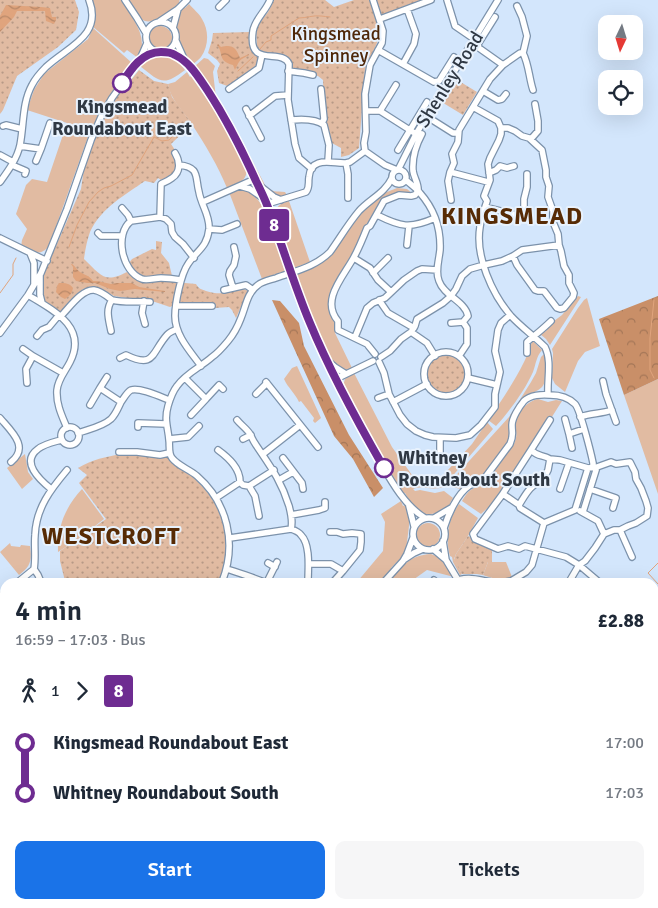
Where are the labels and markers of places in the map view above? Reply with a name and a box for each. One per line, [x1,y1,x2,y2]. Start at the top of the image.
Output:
marker: Kingsmead Roundabout East [112,73,132,93]
place label: Kingsmead Roundabout East [52,95,192,141]
place label: Whitney Roundabout South [398,446,550,492]
marker: Whitney Roundabout South [374,458,394,478]

